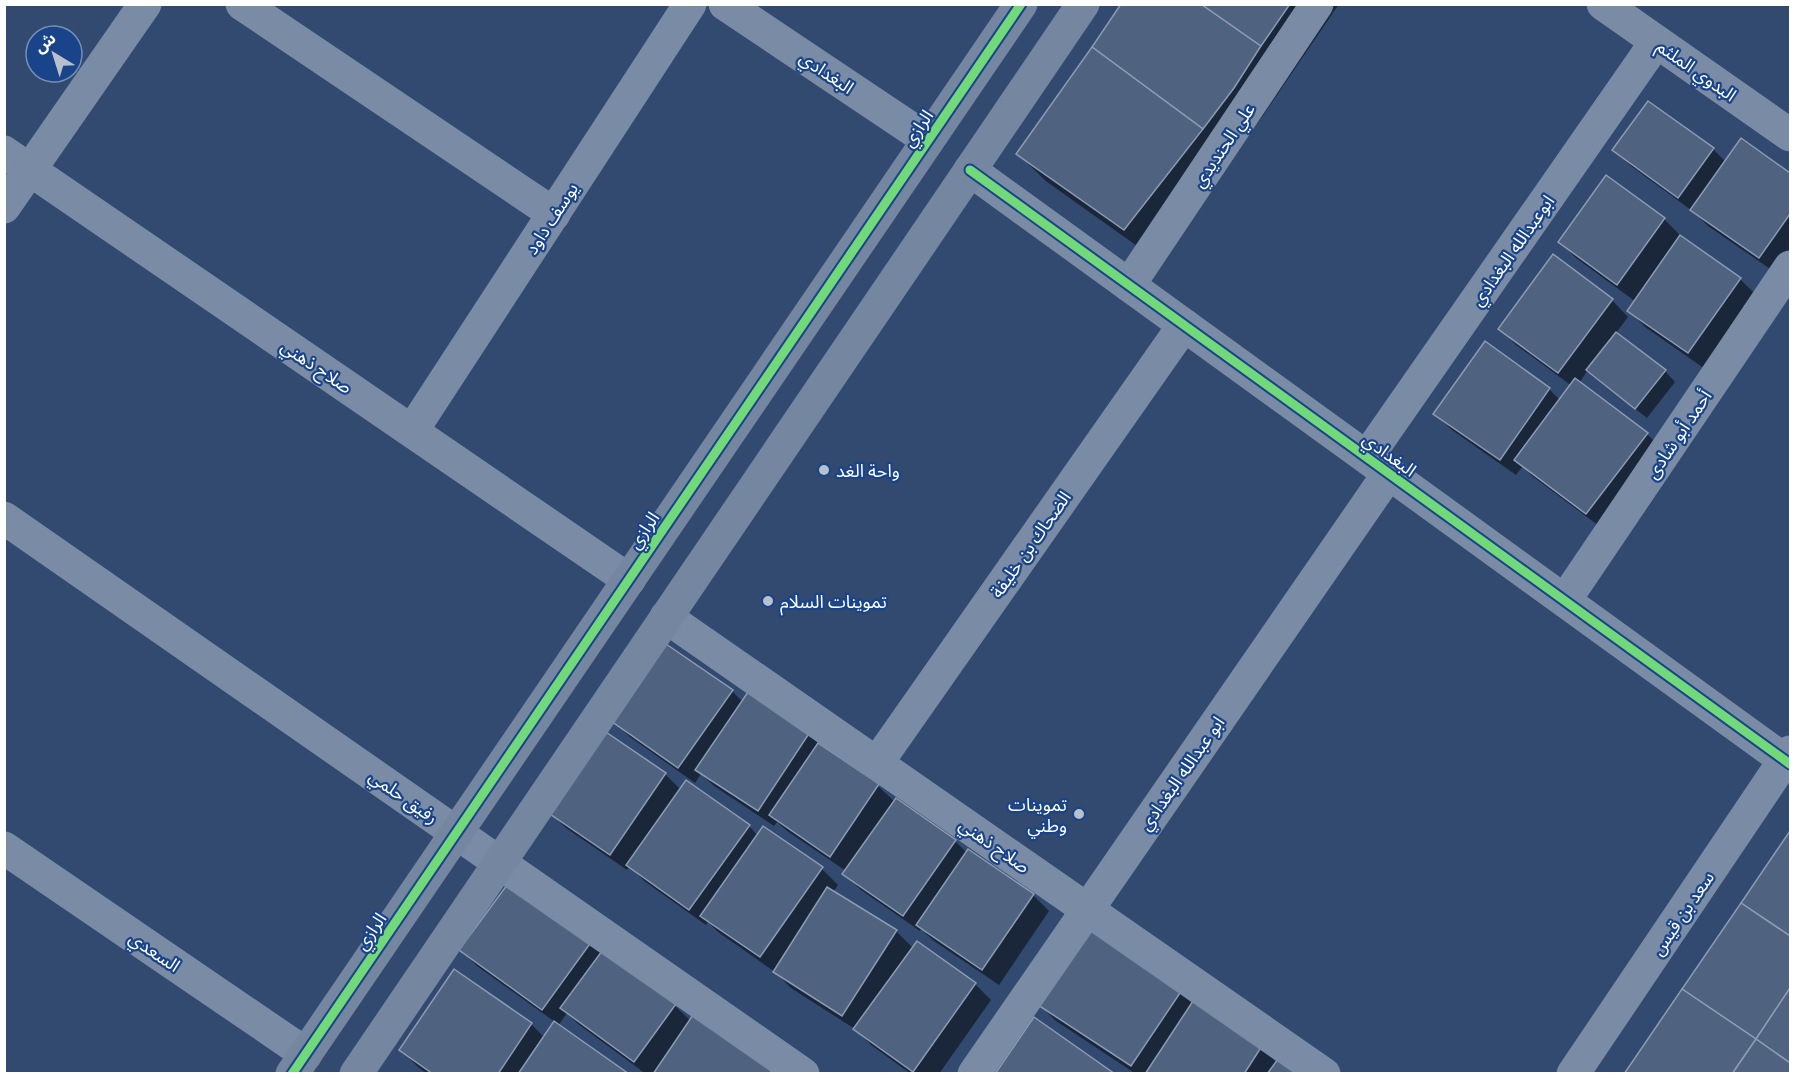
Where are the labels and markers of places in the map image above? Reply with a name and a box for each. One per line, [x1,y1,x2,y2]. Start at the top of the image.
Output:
place label: واحة الغد [836,460,900,481]
marker: واحة الغد [817,463,831,477]
place label: تموينات السلام [780,591,887,616]
marker: تموينات السلام [761,594,775,608]
place label: تموينات وطني [1008,794,1067,839]
marker: تموينات وطني [1072,807,1086,821]

